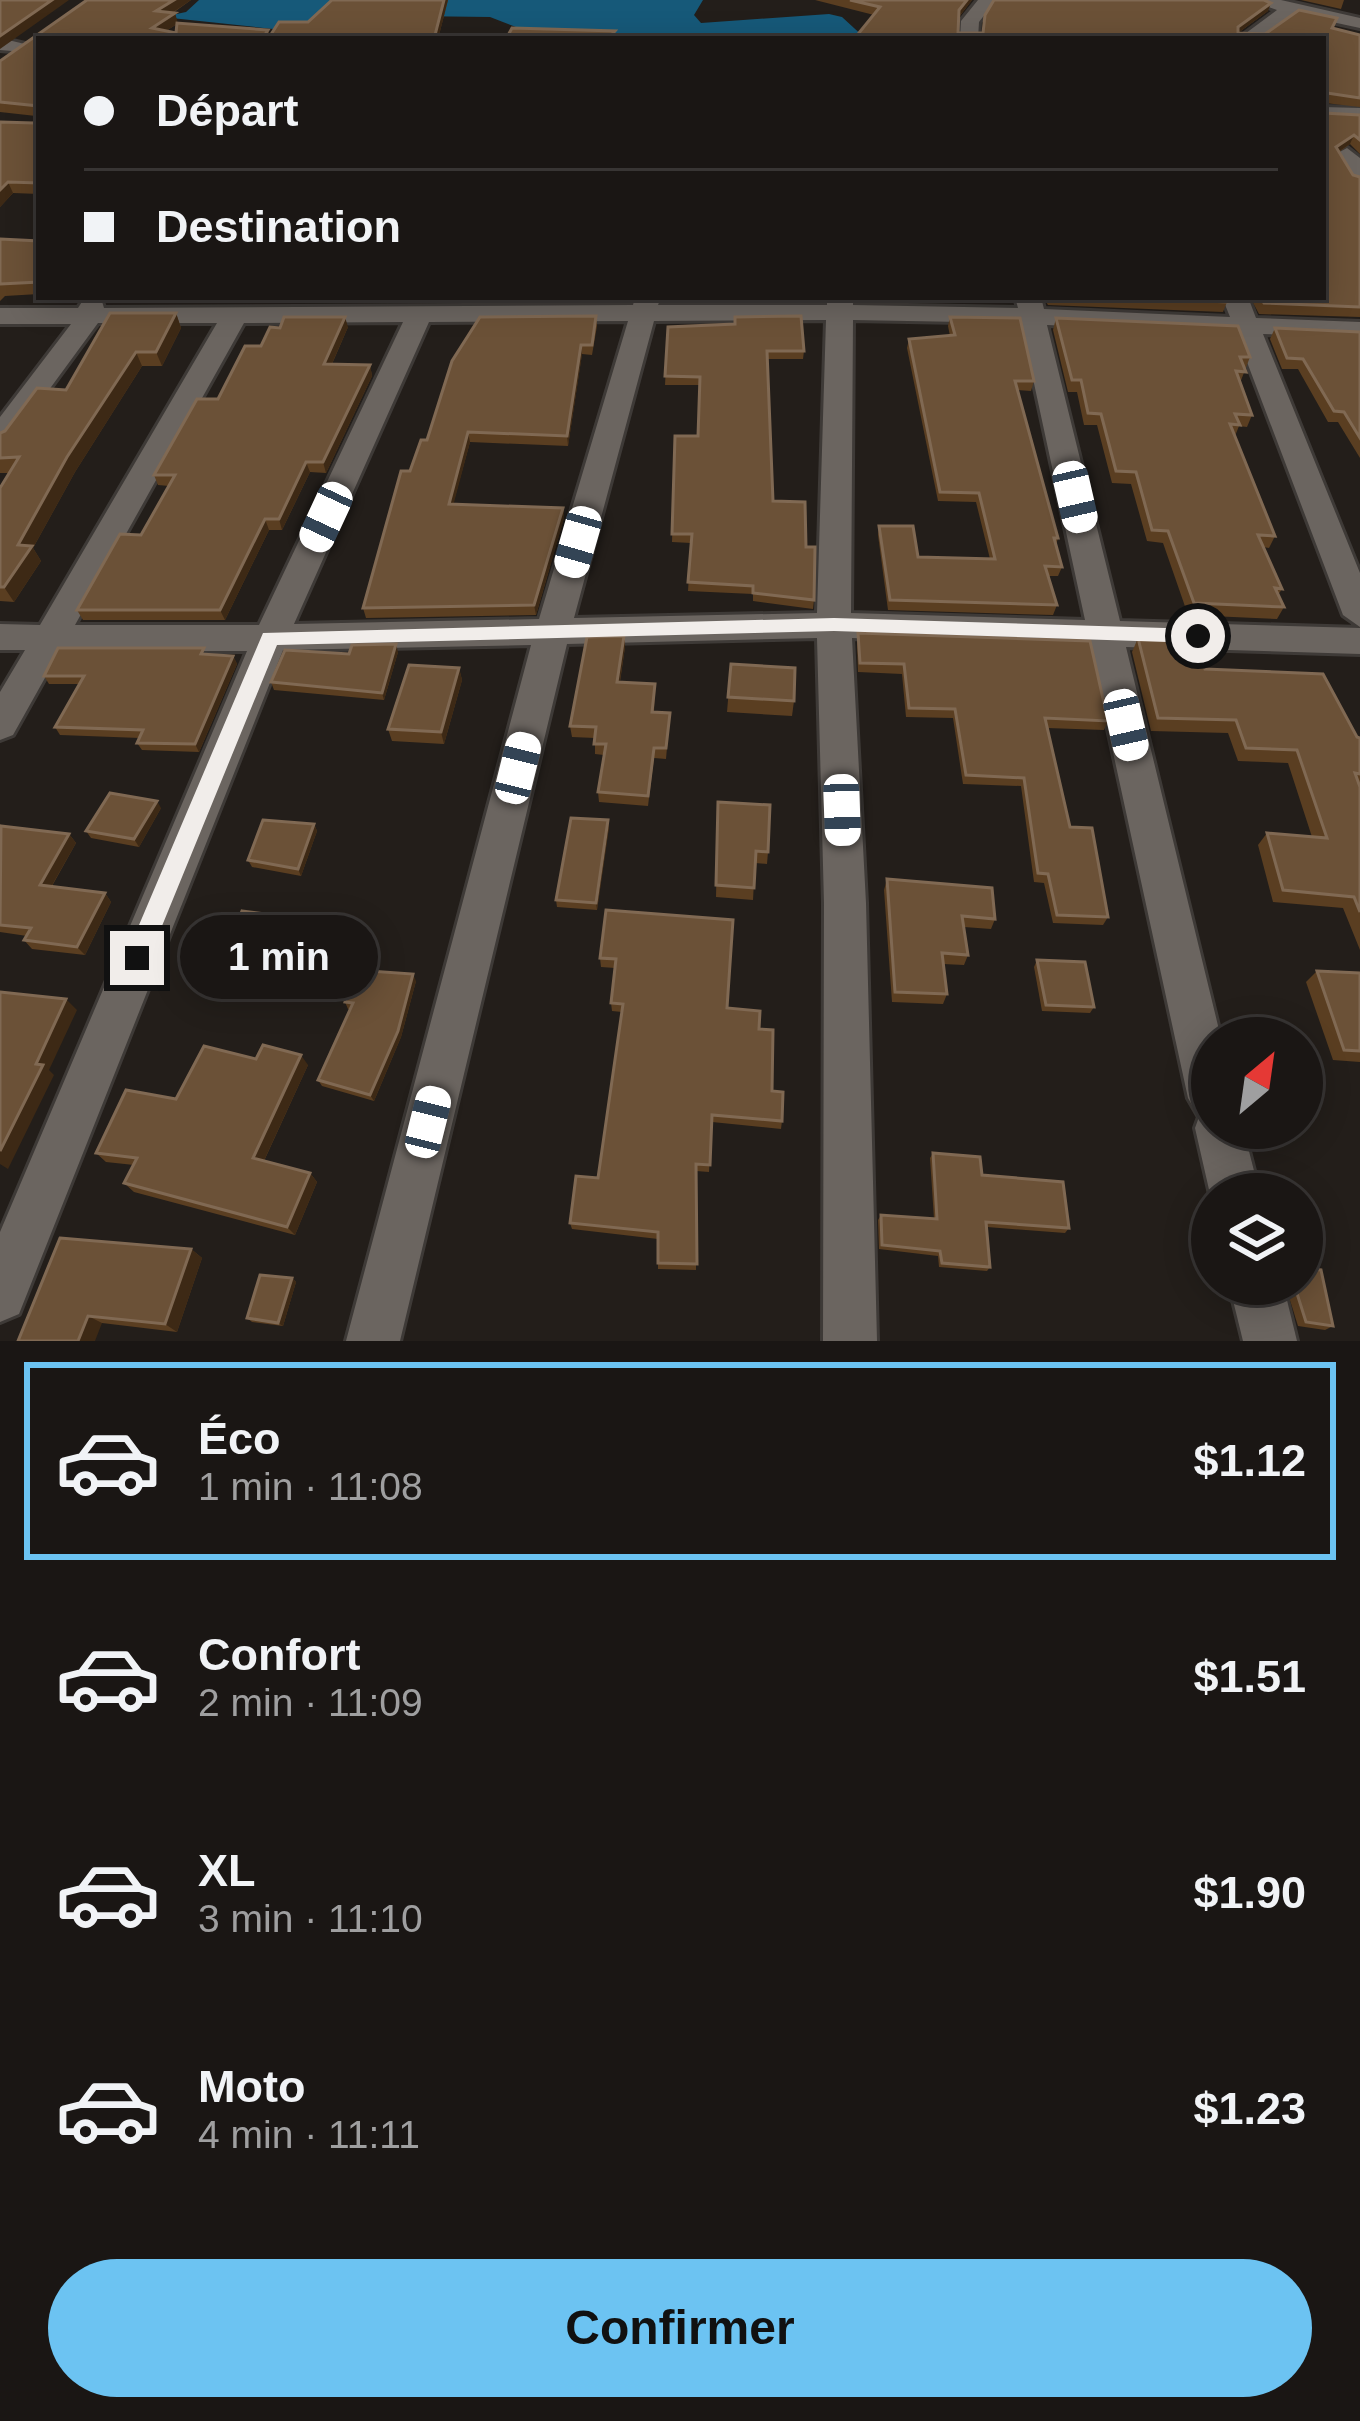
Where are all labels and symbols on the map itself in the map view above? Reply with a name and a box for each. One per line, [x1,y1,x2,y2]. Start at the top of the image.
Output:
car [1049,458,1101,536]
car [294,477,358,557]
car [551,502,605,582]
route start [1171,609,1225,663]
car [1100,686,1152,764]
car [492,729,544,807]
car [823,773,861,847]
callout: 1 min [179,916,377,1000]
route end [110,931,164,985]
north arrow [1191,1017,1323,1149]
car [402,1083,454,1161]

